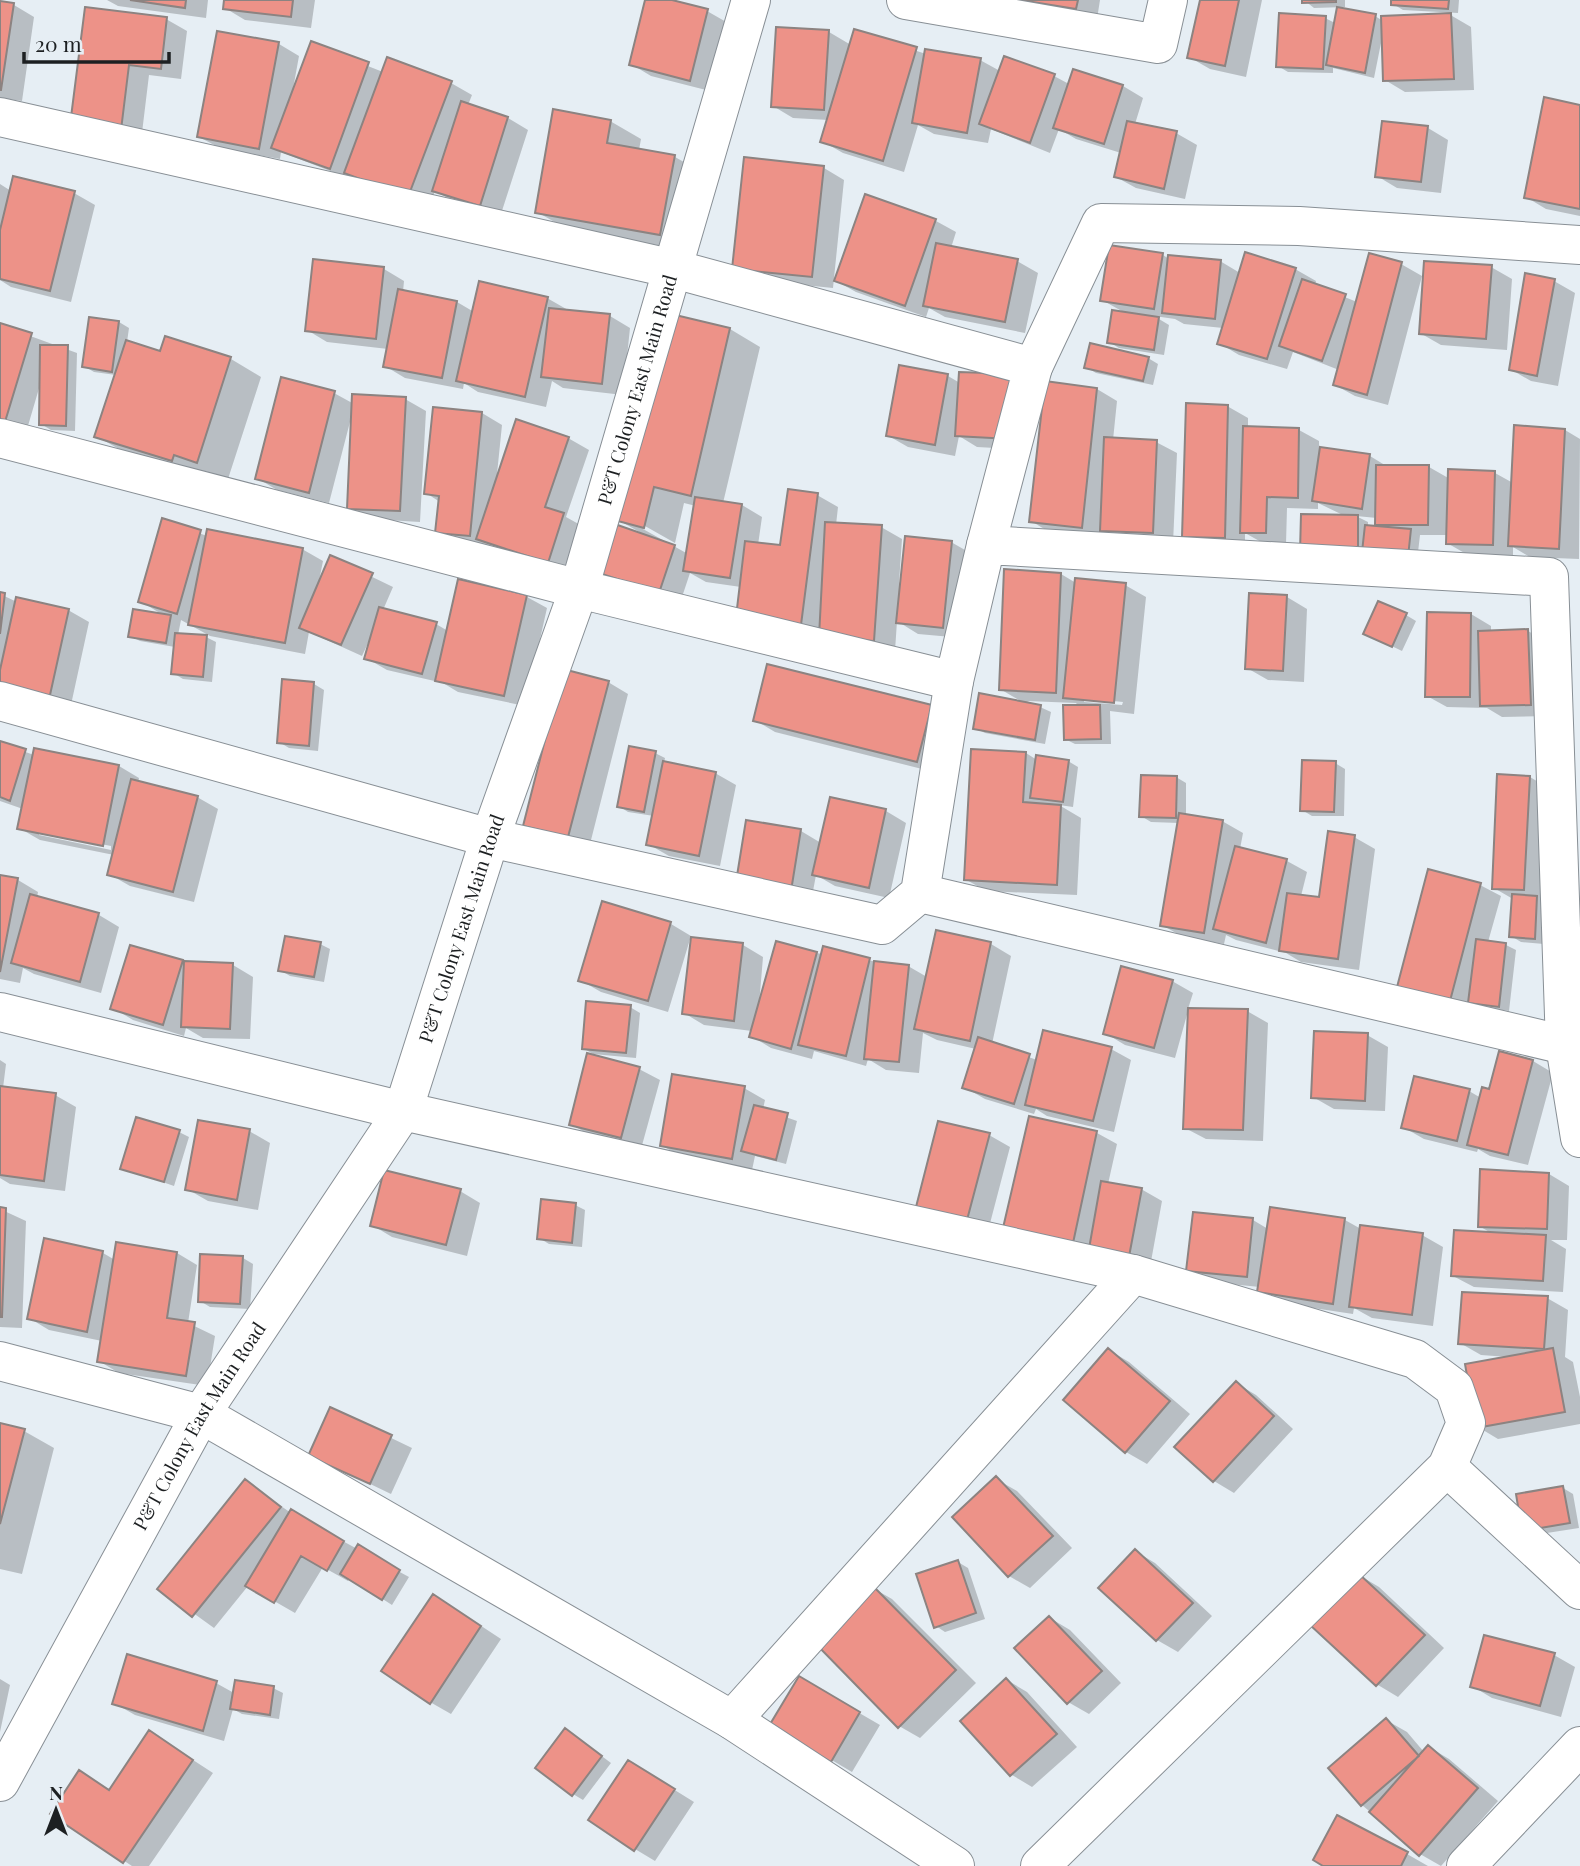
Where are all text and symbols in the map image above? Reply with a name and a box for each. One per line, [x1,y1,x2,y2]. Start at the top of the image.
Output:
scale bar [24,21,170,65]
text: 20 m [35,29,82,57]
street label: P&T Colony East Main Road [590,271,682,508]
street label: P&T Colony East Main Road [412,810,509,1046]
street label: P&T Colony East Main Road [126,1316,271,1534]
north arrow [21,1775,91,1845]
text: N [49,1779,63,1805]

